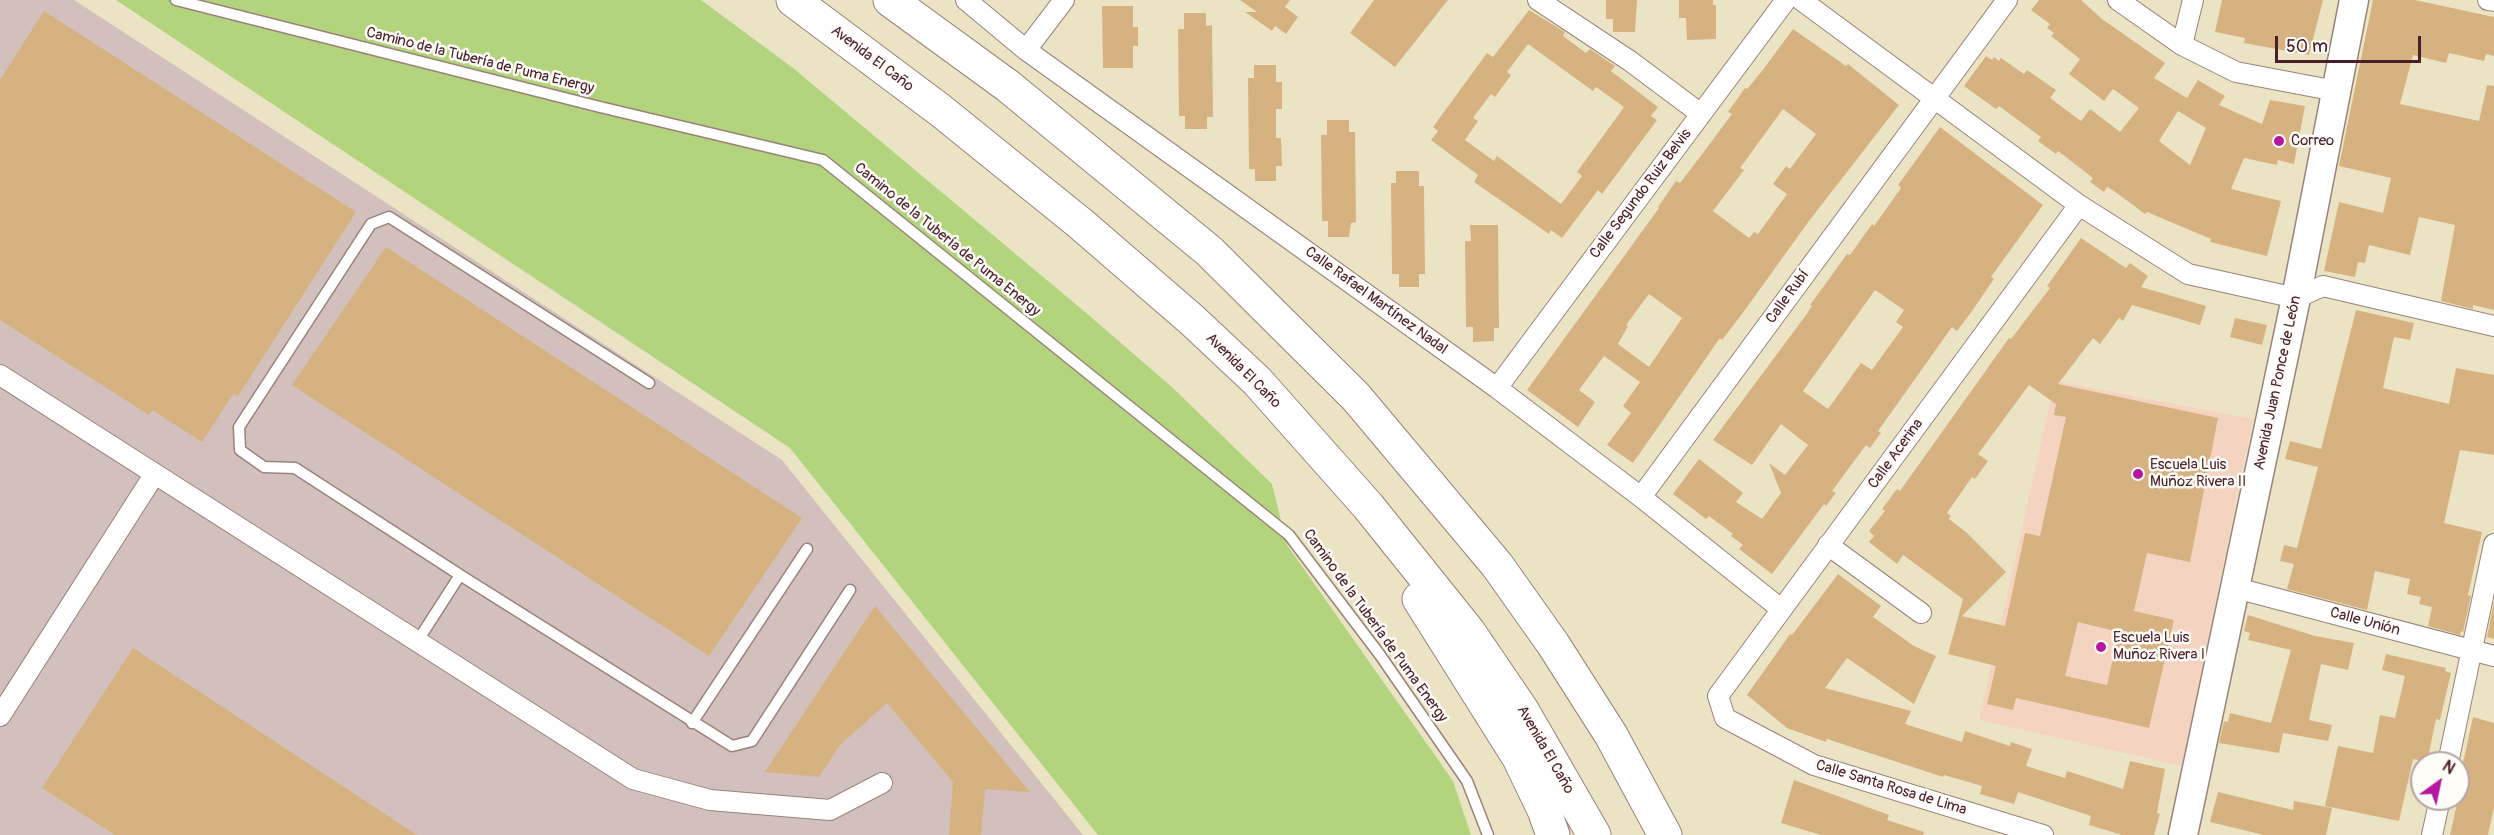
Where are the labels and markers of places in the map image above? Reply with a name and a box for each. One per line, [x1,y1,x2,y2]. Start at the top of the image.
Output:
place label: Correo [2291,132,2334,150]
marker: Correo [2272,134,2286,148]
place label: Escuela Luis Muñoz Rivera II [2150,456,2246,491]
marker: Escuela Luis Muñoz Rivera II [2131,467,2145,481]
place label: Escuela Luis Muñoz Rivera I [2113,629,2205,664]
marker: Escuela Luis Muñoz Rivera I [2094,640,2108,654]

